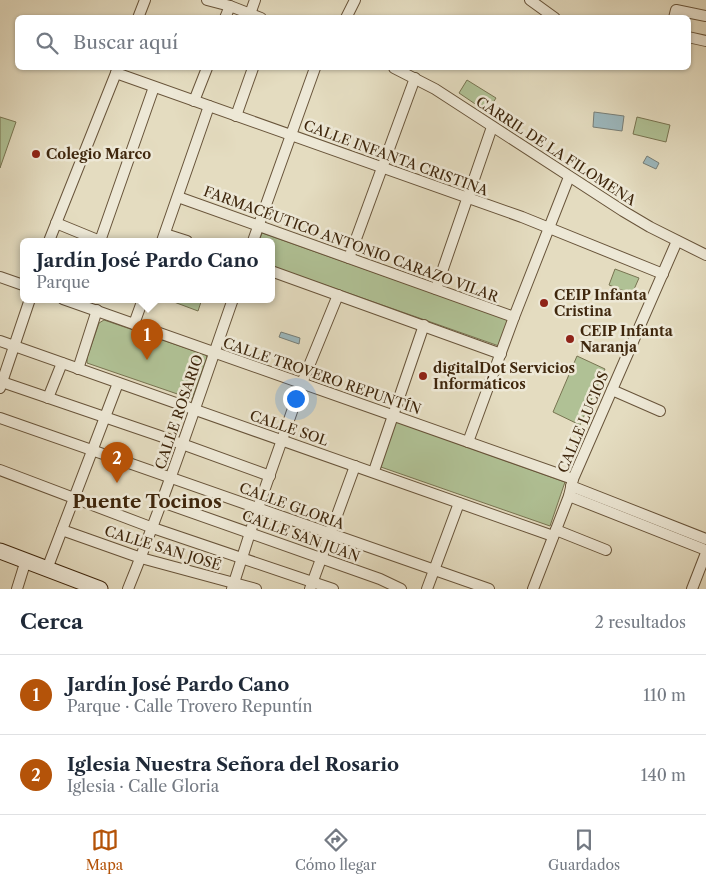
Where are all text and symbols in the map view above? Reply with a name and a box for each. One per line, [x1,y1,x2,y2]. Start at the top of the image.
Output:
search box [15,15,691,70]
icon: search [33,29,61,57]
text: Buscar aquí [73,31,178,54]
street label: CARRIL DE LA FILOMENA [472,92,640,210]
street label: CALLE INFANTA CRISTINA [301,116,491,200]
place label: Colegio Marco [46,145,151,163]
marker: Colegio Marco [30,148,42,160]
street label: FARMACÉUTICO ANTONIO CARAZO VILAR [201,182,502,306]
popup [20,238,275,303]
text: Jardín José Pardo Cano [36,249,259,272]
text: Parque [36,272,90,292]
place label: CEIP Infanta Cristina [554,286,648,320]
marker: CEIP Infanta Cristina [538,297,550,309]
pin: 1 [131,319,163,360]
place label: CEIP Infanta Naranja [580,322,674,356]
street label: CALLE TROVERO REPUNTÍN [221,333,424,419]
marker: CEIP Infanta Naranja [564,333,576,345]
street label: CALLE ROSARIO [151,352,207,472]
place label: digitalDot Servicios Informáticos [433,359,575,393]
street label: CALLE LUCIOS [554,369,612,475]
marker: digitalDot Servicios Informáticos [417,370,429,382]
your location [283,386,309,412]
street label: CALLE SOL [247,406,331,450]
pin: 2 [101,442,133,483]
street label: CALLE GLORIA [237,479,348,534]
district label: Puente Tocinos [72,490,222,513]
street label: CALLE SAN JUAN [240,506,363,566]
street label: CALLE SAN JOSÉ [102,522,224,574]
text: Cerca [20,609,83,634]
text: 2 resultados [595,612,686,632]
text: Jardín José Pardo Cano [67,673,289,696]
text: 1 [32,685,40,705]
text: 110 m [643,685,686,705]
text: Parque · Calle Trovero Repuntín [67,696,312,716]
text: Iglesia Nuestra Señora del Rosario [67,753,399,776]
text: 2 [31,765,41,785]
text: 140 m [641,765,686,785]
text: Iglesia · Calle Gloria [67,776,219,796]
tab: Mapa [86,826,123,874]
tab: Cómo llegar [295,826,376,874]
tab: Guardados [548,826,620,874]

